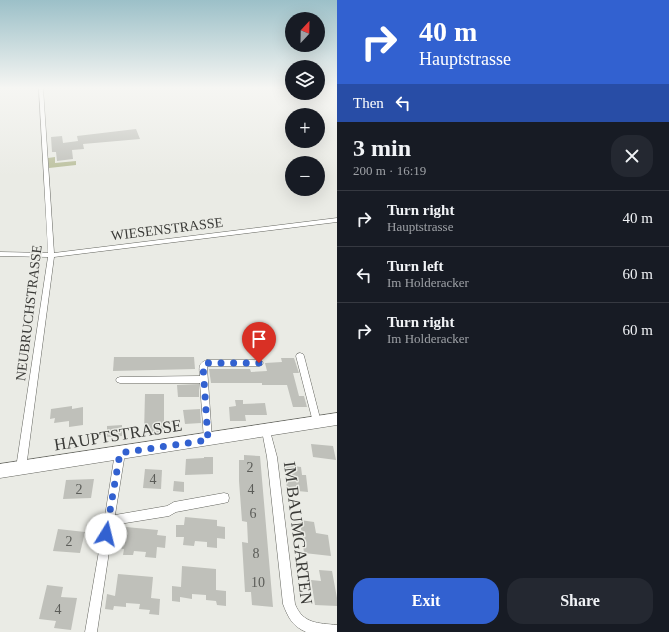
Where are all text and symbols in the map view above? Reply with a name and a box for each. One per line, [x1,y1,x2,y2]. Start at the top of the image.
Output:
north arrow [285,12,325,52]
map controls [285,12,325,196]
icon: right [353,16,405,68]
text: 40 m [419,16,477,47]
text: Hauptstrasse [419,49,511,69]
button: layers [285,60,325,100]
icon: left [392,92,414,114]
text: Then [353,95,384,111]
button: + [285,108,325,148]
text: 3 min [353,135,411,161]
button: close [611,135,653,177]
button: − [285,156,325,196]
text: 200 m · 16:19 [353,163,426,178]
text: Turn right [387,202,454,218]
icon: right [353,208,375,230]
text: 40 m [623,210,653,226]
street label: WIESENSTRASSE [110,215,224,243]
text: Hauptstrasse [387,219,453,234]
street label: NEUBRUCHSTRASSE [13,244,45,382]
text: Turn left [387,258,444,274]
icon: left [353,264,375,286]
text: 60 m [623,266,653,282]
text: Im Holderacker [387,275,469,290]
text: Turn right [387,314,454,330]
icon: right [353,320,375,342]
pin [242,322,276,363]
text: 60 m [623,322,653,338]
icon: arrive [248,328,270,350]
text: Im Holderacker [387,331,469,346]
street label: HAUPTSTRASSE [53,415,183,455]
house number: 2 [247,460,254,475]
street label: IM BAUMGARTEN [280,460,316,606]
house number: 4 [150,472,157,487]
house number: 2 [76,482,83,497]
house number: 4 [248,482,255,497]
house number: 6 [250,506,257,521]
position arrow [85,513,127,555]
house number: 2 [66,534,73,549]
house number: 8 [253,546,260,561]
house number: 10 [251,575,265,590]
button: Exit [353,578,499,624]
button: Share [507,578,653,624]
house number: 4 [55,602,62,617]

